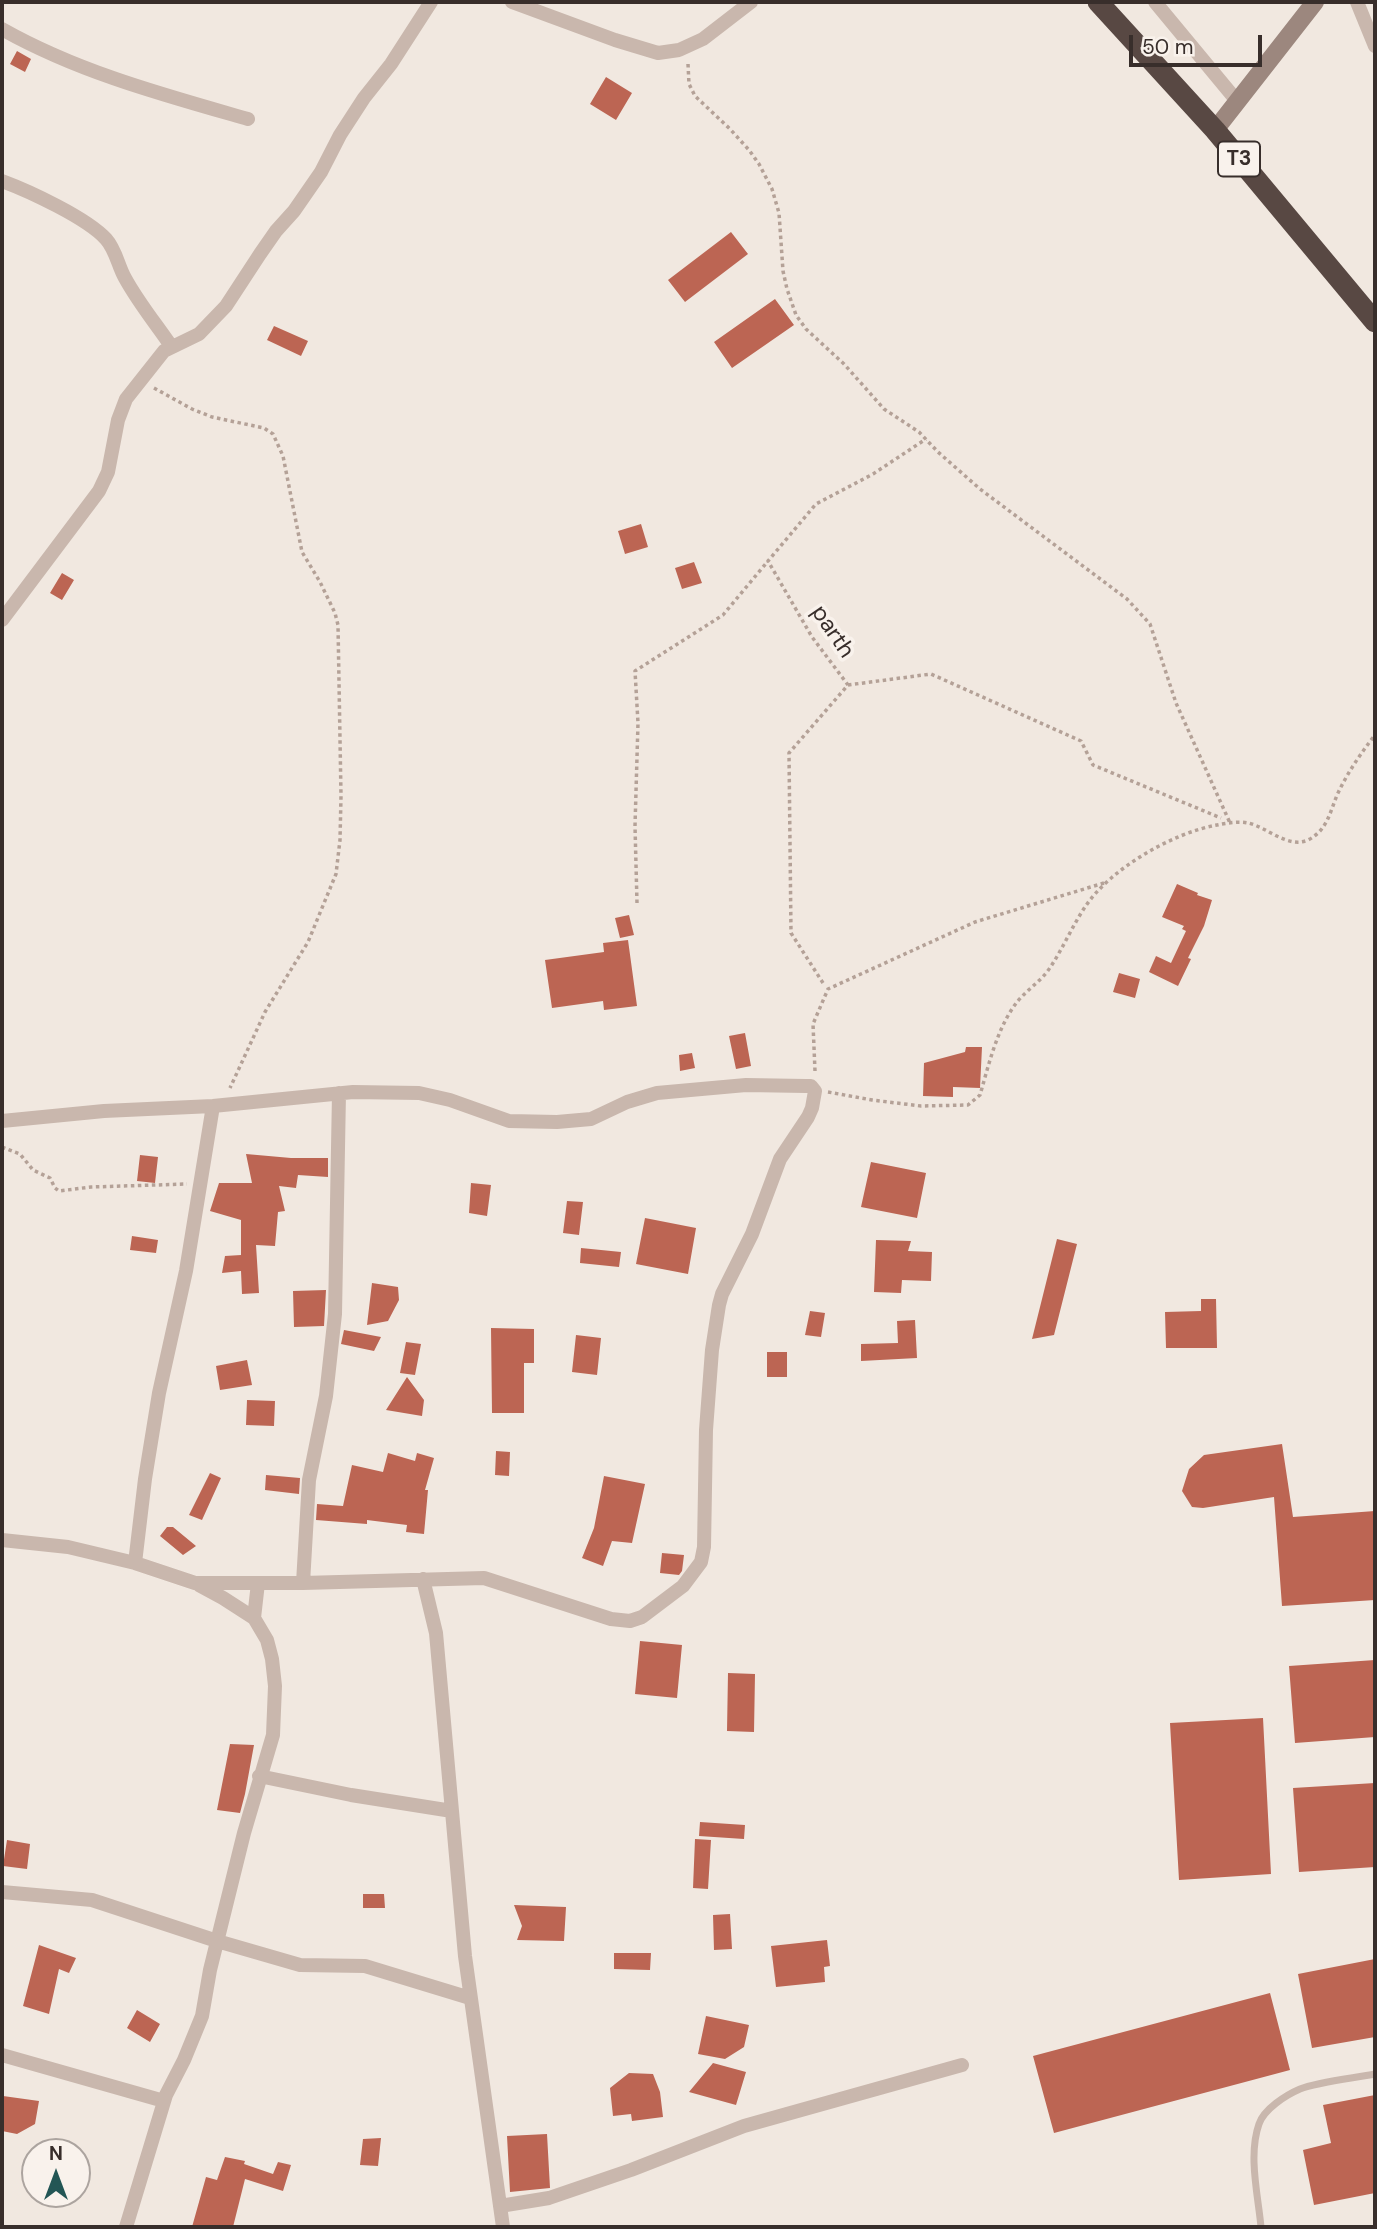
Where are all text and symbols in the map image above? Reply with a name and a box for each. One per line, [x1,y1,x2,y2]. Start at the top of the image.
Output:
scale bar [1132,21,1265,65]
text: 50 m [1142,33,1193,61]
road number: T3 [1218,142,1260,176]
street label: parth [804,600,860,664]
north arrow [21,2138,91,2208]
text: N [49,2141,63,2166]

